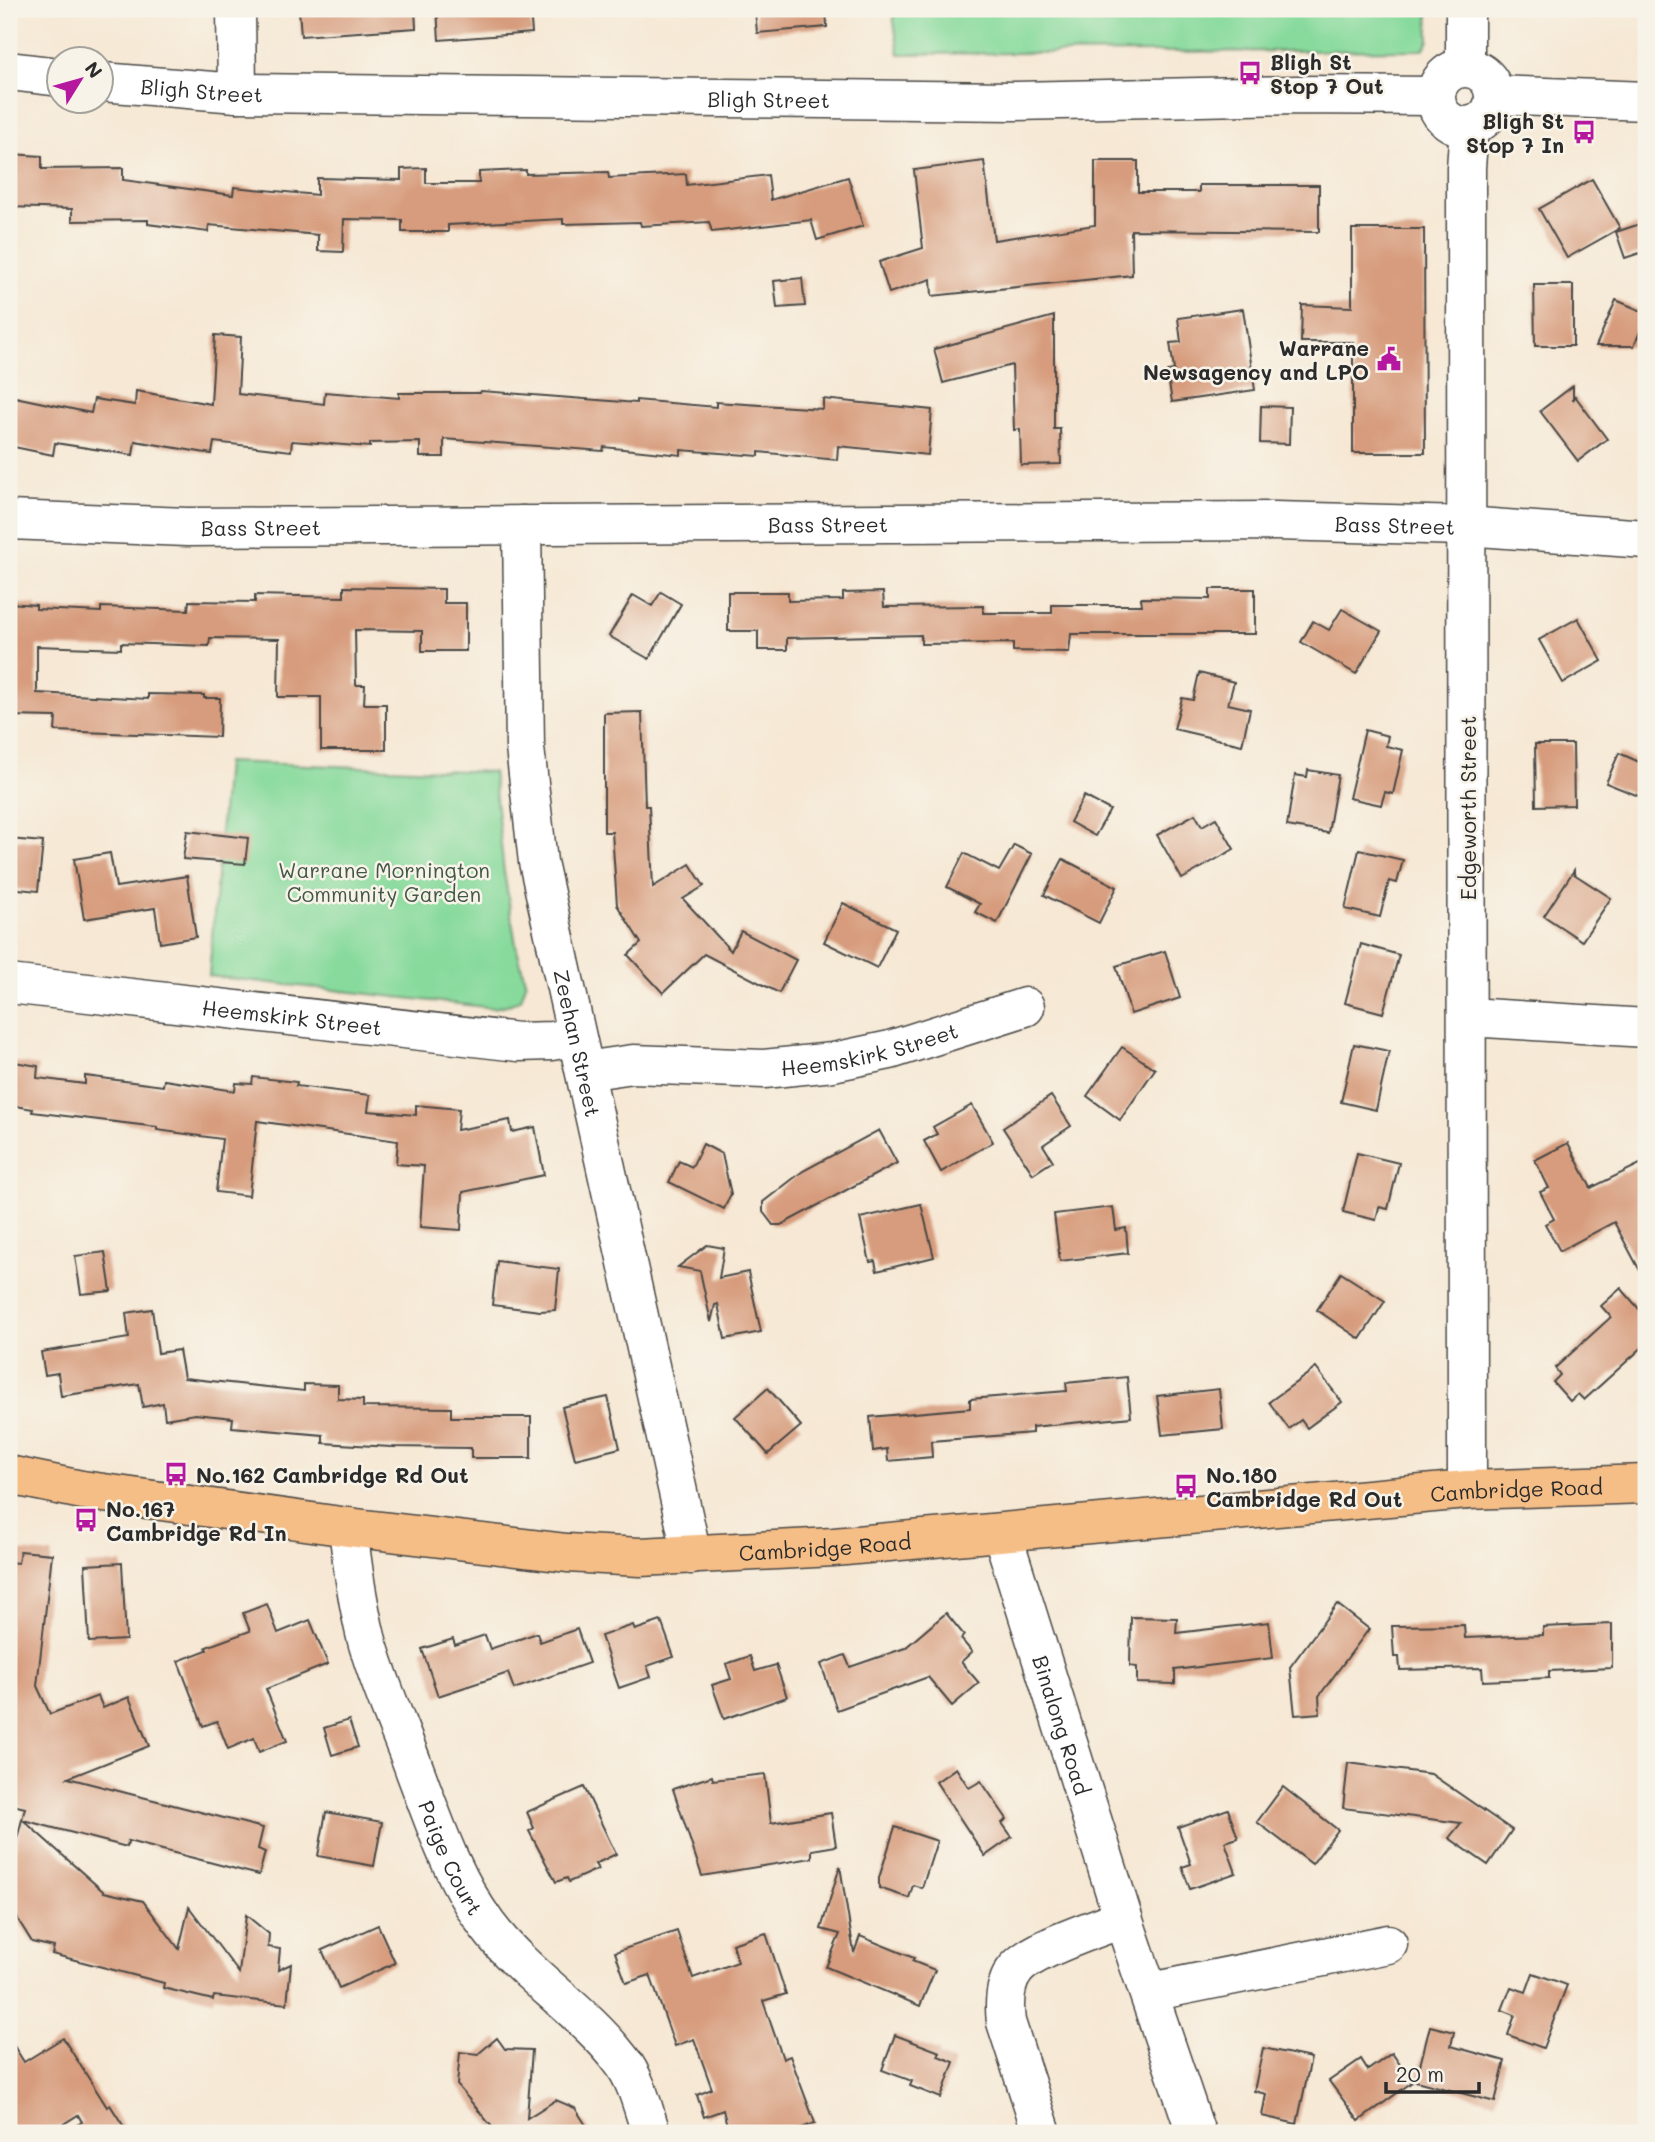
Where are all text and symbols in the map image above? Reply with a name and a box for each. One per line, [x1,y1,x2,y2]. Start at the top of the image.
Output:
north arrow [46,46,116,116]
place label: Bligh St Stop 7 Out [1270,48,1384,99]
text: N [80,56,108,83]
bus stop icon: Bligh St Stop 7 Out [1236,59,1264,87]
street label: Bligh Street [140,72,263,107]
street label: Bligh Street [707,84,830,113]
place label: Bligh St Stop 7 In [1466,107,1564,158]
bus stop icon: Bligh St Stop 7 In [1570,118,1598,146]
place label: Warrane Newsagency and LPO [1143,334,1369,386]
public building icon: Warrane Newsagency and LPO [1375,345,1403,373]
street label: Bass Street [1334,509,1455,539]
street label: Bass Street [768,510,888,537]
street label: Bass Street [201,513,321,540]
street label: Edgeworth Street [1454,716,1481,900]
park label: Warrane Mornington Community Garden [278,856,490,907]
street label: Zeehan Street [549,967,608,1119]
street label: Heemskirk Street [201,993,384,1040]
street label: Heemskirk Street [780,1016,961,1081]
bus stop icon: No.162 Cambridge Rd Out [162,1460,190,1488]
place label: No.162 Cambridge Rd Out [196,1461,469,1488]
place label: No.180 Cambridge Rd Out [1206,1461,1402,1512]
bus stop icon: No.180 Cambridge Rd Out [1172,1472,1200,1500]
street label: Cambridge Road [1429,1472,1603,1507]
place label: No.167 Cambridge Rd In [106,1495,287,1546]
bus stop icon: No.167 Cambridge Rd In [72,1506,100,1534]
street label: Cambridge Road [738,1527,912,1565]
street label: Binalong Road [1028,1652,1097,1798]
street label: Paige Court [414,1796,490,1920]
scale bar [1386,2051,1478,2095]
text: 20 m [1396,2060,1444,2087]

